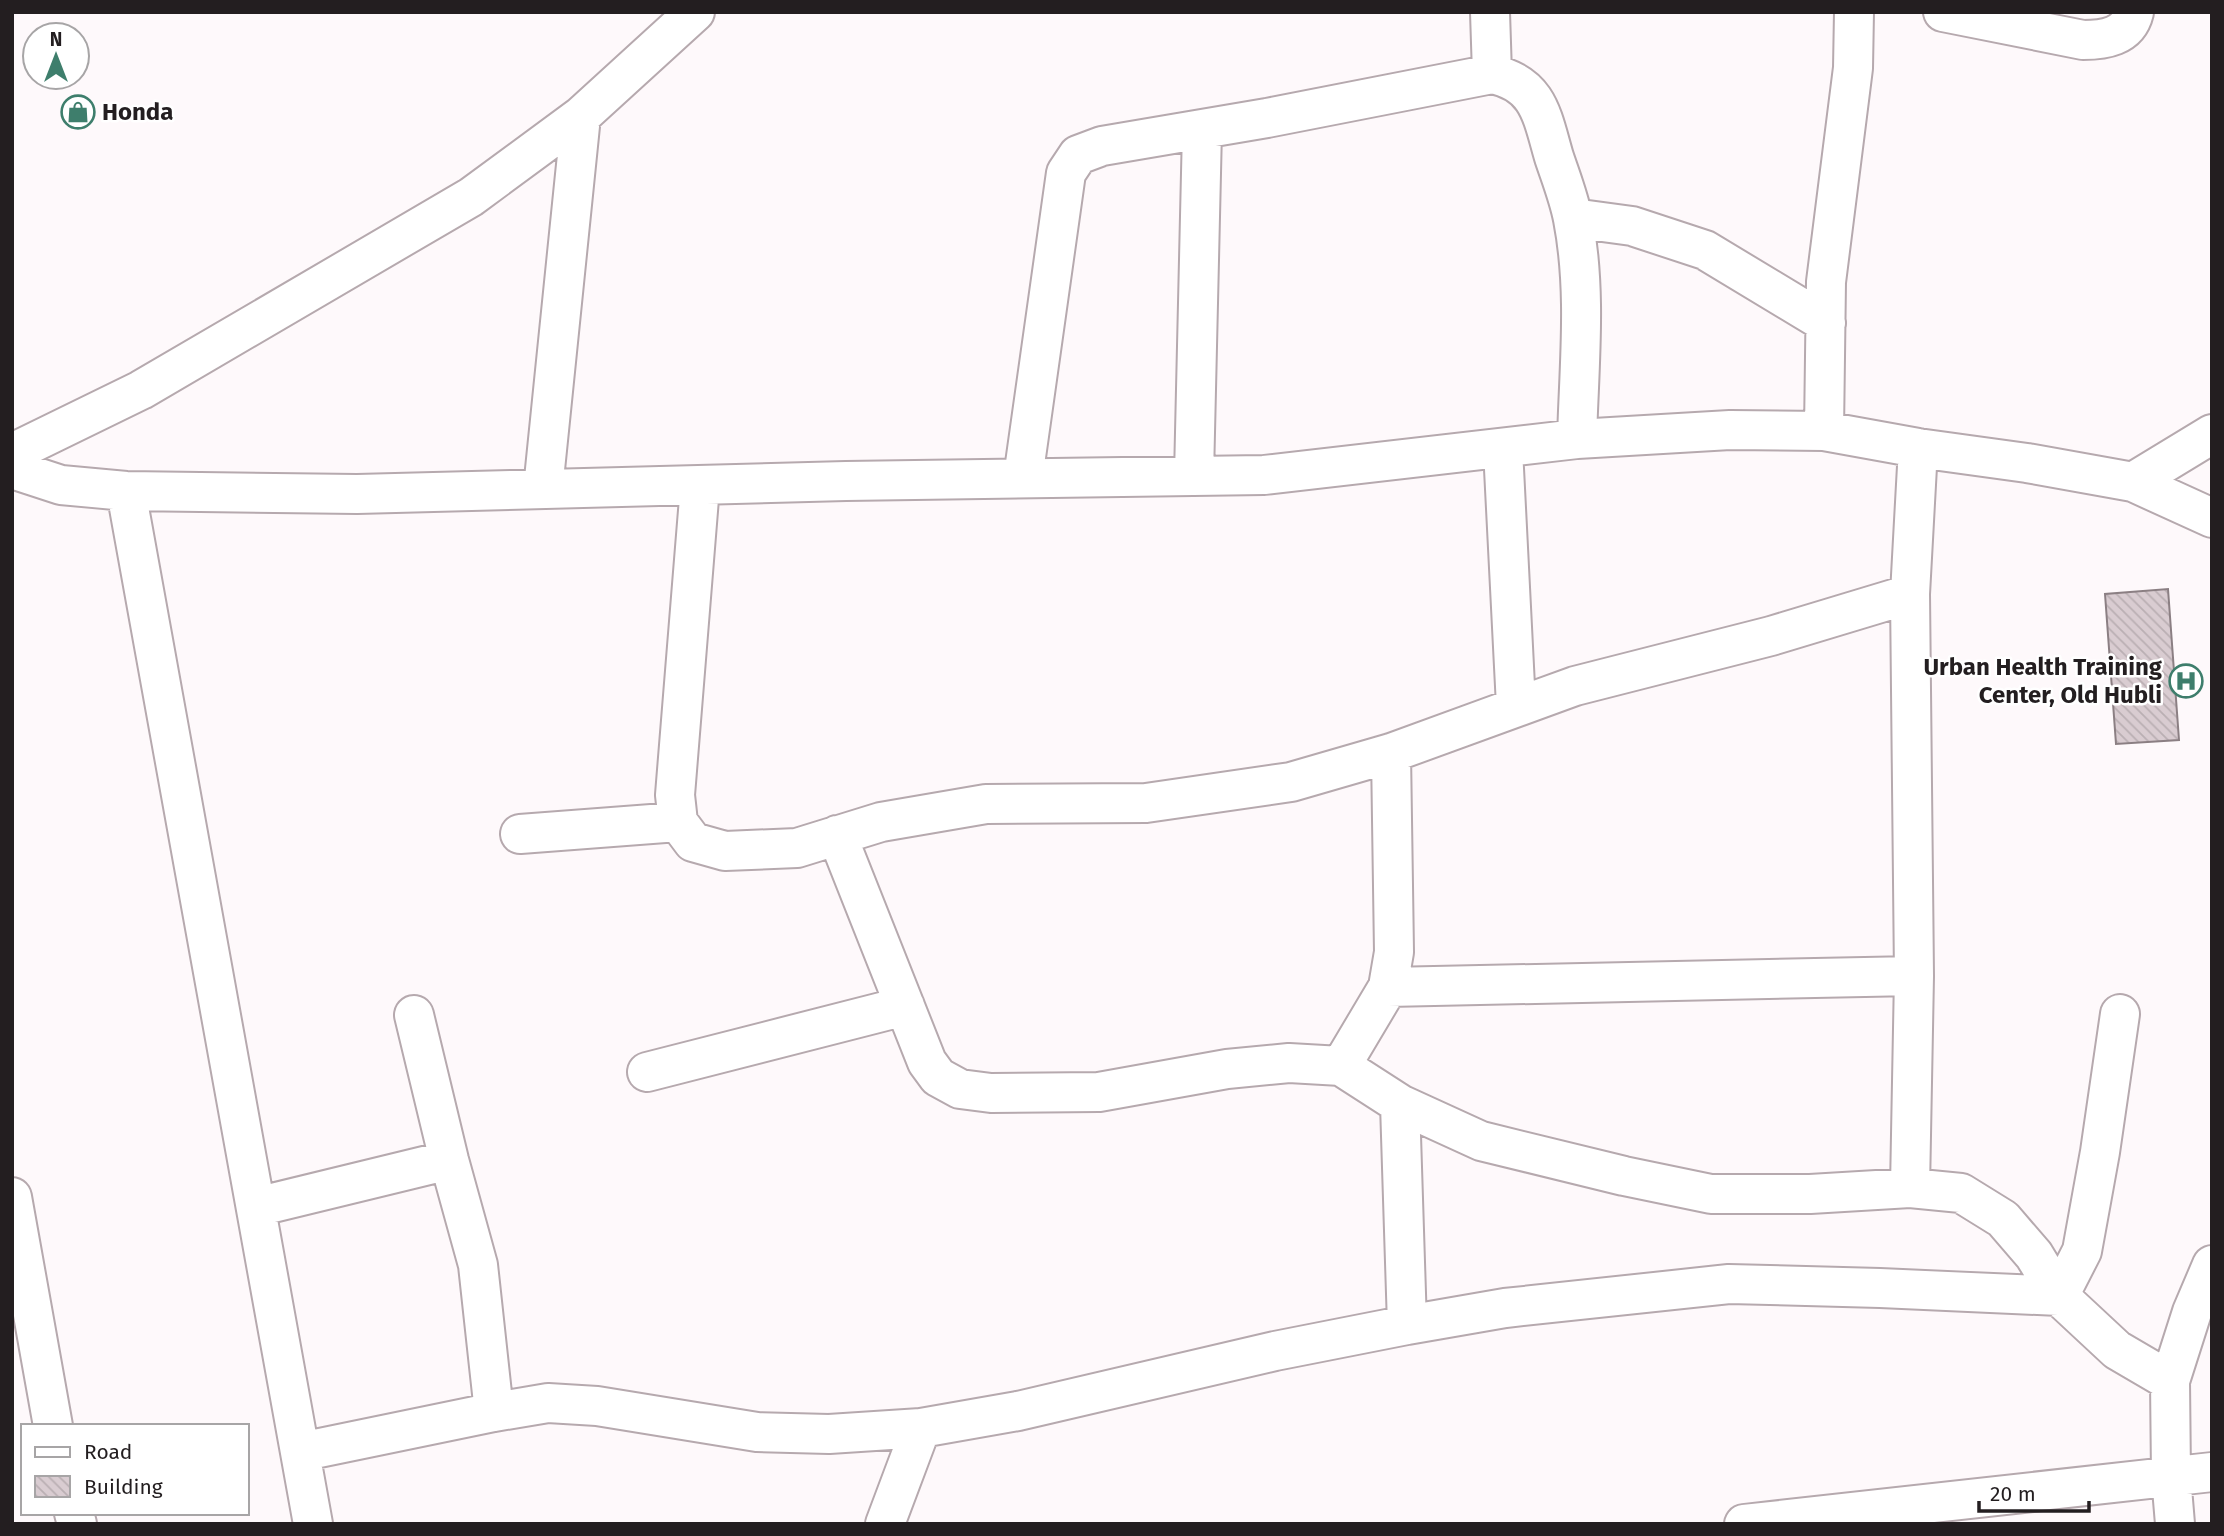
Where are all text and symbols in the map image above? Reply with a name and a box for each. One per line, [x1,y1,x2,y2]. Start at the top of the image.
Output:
north arrow [21,21,91,91]
text: N [50,28,62,51]
shop icon: Honda [59,93,97,131]
place label: Honda [102,98,173,126]
place label: Urban Health Training Center, Old Hubli [1924,653,2163,709]
hospital icon: Urban Health Training Center, Old Hubli [2167,662,2205,700]
legend [21,1424,248,1515]
text: Road [84,1439,132,1465]
scale bar [1979,1470,2089,1514]
text: Building [84,1474,163,1500]
text: 20 m [1990,1481,2036,1507]

